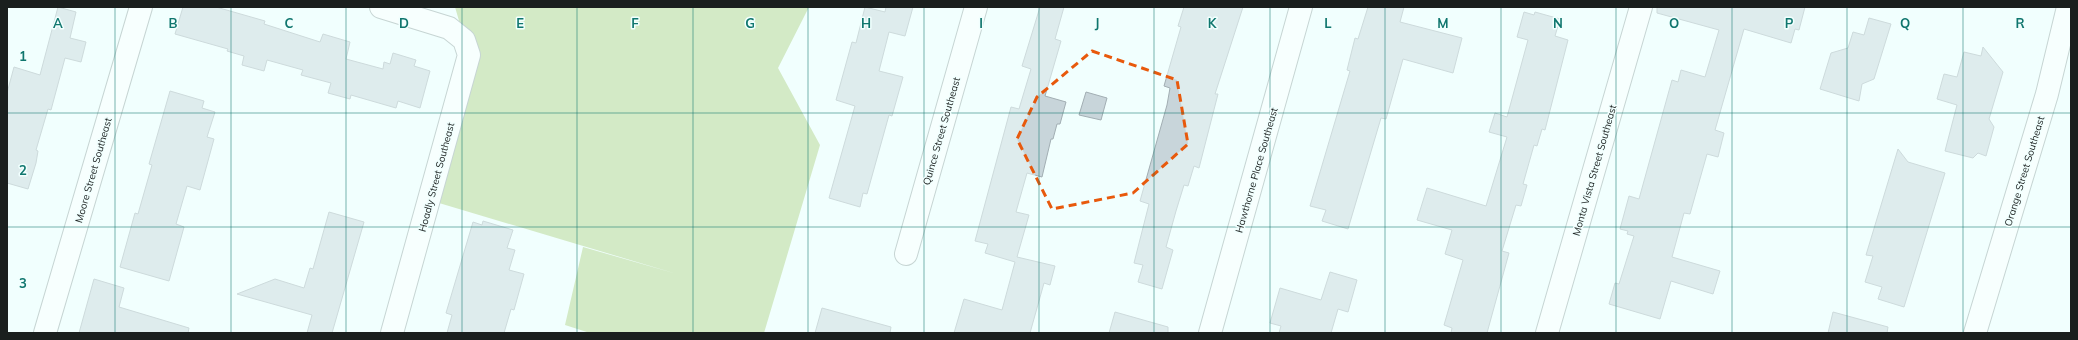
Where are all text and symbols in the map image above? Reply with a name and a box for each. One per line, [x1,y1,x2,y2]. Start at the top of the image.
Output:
text: A [53,15,63,31]
text: B [169,15,178,31]
text: C [285,15,294,31]
text: D [399,15,409,31]
text: E [516,15,524,31]
text: F [631,15,639,31]
text: G [745,15,755,31]
text: H [861,15,871,31]
text: I [979,15,983,31]
text: J [1095,15,1099,31]
text: K [1208,15,1218,31]
text: L [1324,15,1332,31]
text: M [1437,15,1449,31]
text: N [1553,15,1563,31]
text: O [1669,15,1679,31]
text: P [1785,15,1794,31]
text: Q [1900,15,1910,31]
text: R [2015,15,2025,31]
text: 1 [19,48,27,64]
street label: Quince Street Southeast [920,75,963,187]
street label: Monta Vista Street Southeast [1570,103,1620,237]
street label: Hawthorne Place Southeast [1232,106,1281,234]
street label: Orange Street Southeast [2002,114,2048,228]
street label: Moore Street Southeast [72,116,115,224]
street label: Hoadly Street Southeast [416,120,457,233]
text: 2 [19,162,27,178]
text: 3 [19,275,27,291]

